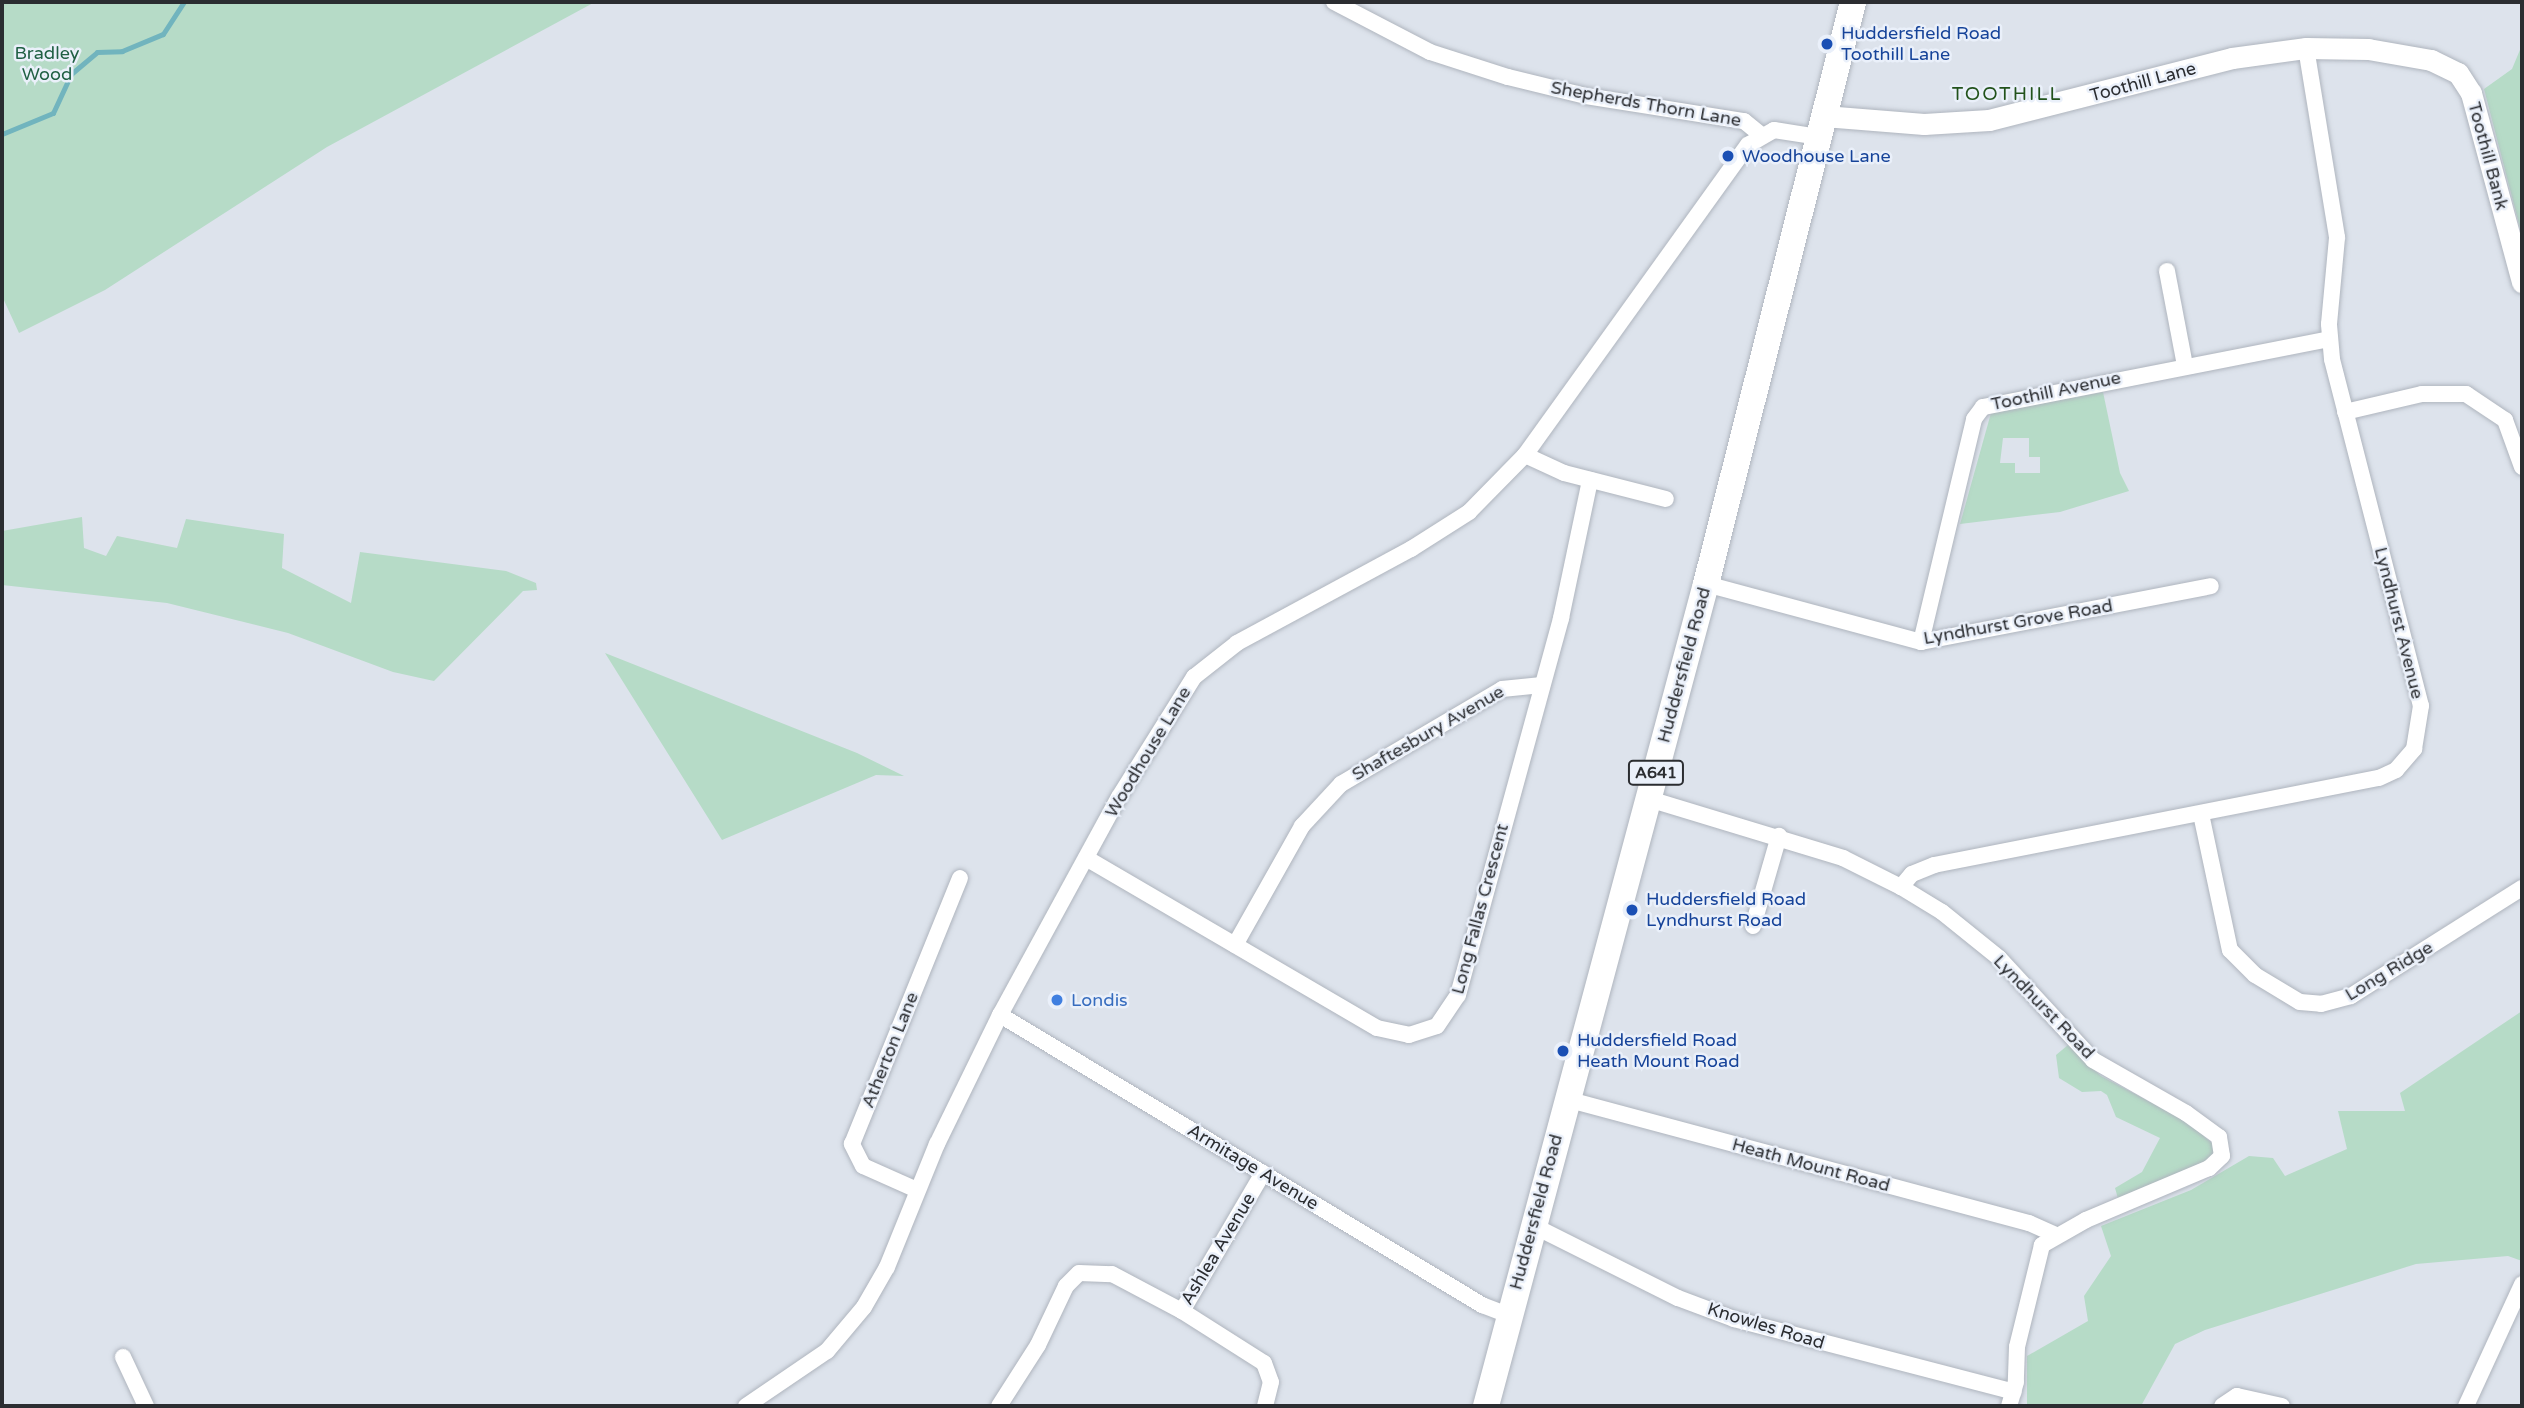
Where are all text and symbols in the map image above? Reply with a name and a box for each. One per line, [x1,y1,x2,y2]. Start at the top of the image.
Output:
place label: Huddersfield Road Toothill Lane [1841,23,2001,66]
marker: Huddersfield Road Toothill Lane [1819,36,1835,52]
park label: Bradley Wood [15,43,79,86]
street label: Toothill Lane [2087,57,2199,107]
street label: Shepherds Thorn Lane [1549,77,1743,131]
district label: TOOTHILL [1953,84,2061,106]
street label: Toothill Bank [2463,100,2513,212]
place label: Woodhouse Lane [1742,145,1891,167]
marker: Woodhouse Lane [1720,148,1736,164]
street label: Toothill Avenue [1989,367,2123,415]
street label: Lyndhurst Avenue [2370,545,2428,701]
street label: Huddersfield Road [1653,585,1715,745]
street label: Lyndhurst Grove Road [1922,595,2114,649]
street label: Shaftesbury Avenue [1348,681,1508,785]
street label: Woodhouse Lane [1100,683,1196,821]
road number: A641 [1626,760,1686,786]
street label: Long Fallas Crescent [1447,821,1513,997]
place label: Huddersfield Road Lyndhurst Road [1646,889,1806,932]
marker: Huddersfield Road Lyndhurst Road [1624,902,1640,918]
street label: Long Ridge [2341,936,2437,1006]
street label: Lyndhurst Road [1989,950,2099,1064]
street label: Atherton Lane [857,989,923,1111]
place label: Londis [1071,989,1128,1011]
marker: Londis [1049,992,1065,1008]
place label: Huddersfield Road Heath Mount Road [1577,1030,1740,1072]
marker: Huddersfield Road Heath Mount Road [1555,1043,1571,1059]
street label: Armitage Avenue [1184,1119,1322,1215]
street label: Huddersfield Road [1505,1132,1567,1292]
street label: Heath Mount Road [1730,1134,1892,1196]
street label: Ashlea Avenue [1176,1189,1260,1309]
street label: Knowles Road [1705,1298,1827,1354]

